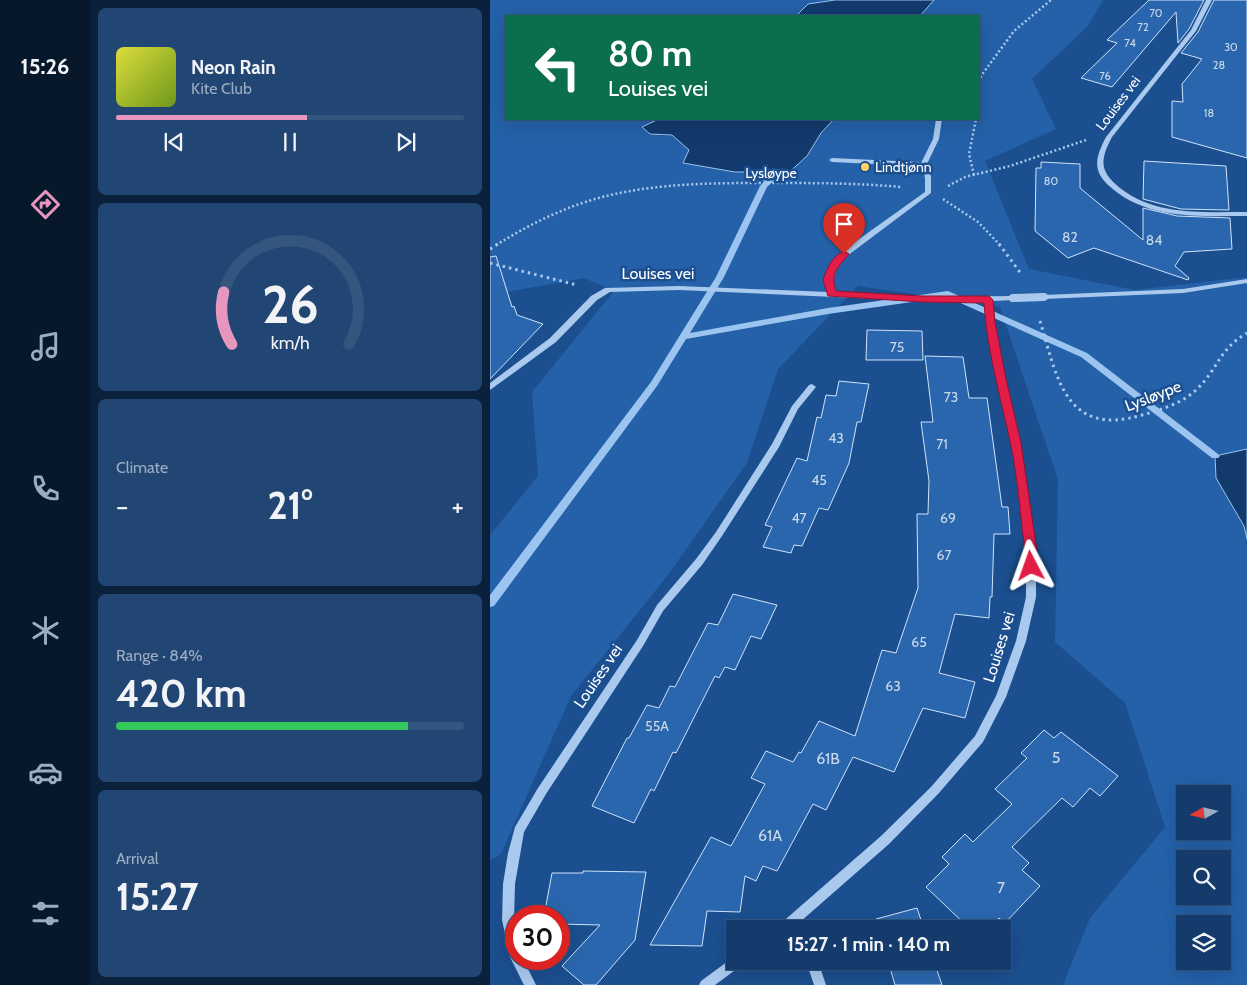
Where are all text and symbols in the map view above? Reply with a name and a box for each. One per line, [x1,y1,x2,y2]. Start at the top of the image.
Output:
house number: 70 [1149,6,1163,20]
house number: 72 [1137,20,1149,34]
text: 80 m [608,32,692,75]
icon: left [525,35,590,100]
house number: 74 [1124,36,1136,50]
house number: 30 [1224,40,1238,54]
text: 15:26 [21,53,69,80]
text: Neon Rain [191,56,276,79]
house number: 28 [1213,58,1225,72]
house number: 76 [1099,69,1111,83]
street label: Louises vei [1092,72,1144,134]
text: Louises vei [608,75,708,102]
text: Kite Club [191,79,252,98]
house number: 18 [1204,106,1214,120]
icon: previous [160,128,188,156]
icon: pause [276,128,304,156]
icon: next [392,128,420,156]
place label: Lindtjønn [875,158,932,176]
marker: Lindtjønn [859,161,871,173]
street label: Lysløype [745,164,797,182]
house number: 80 [1044,174,1058,188]
icon: directions [28,187,63,222]
pin [823,203,865,254]
icon: arrive [830,210,858,238]
house number: 82 [1062,228,1078,246]
house number: 84 [1146,231,1162,249]
street label: Louises vei [622,264,694,283]
text: 26 [262,273,318,336]
icon: music [28,329,63,364]
text: km/h [270,332,310,353]
house number: 75 [890,338,904,356]
street label: Lysløype [1122,377,1184,415]
house number: 73 [944,388,958,406]
house number: 43 [828,429,844,447]
house number: 71 [936,435,948,453]
text: Climate [116,458,168,477]
icon: phone [28,471,63,506]
house number: 45 [811,471,827,489]
text: 21° [267,482,313,529]
text: − [116,489,128,523]
text: + [452,489,464,523]
house number: 47 [791,509,807,527]
house number: 69 [940,509,956,527]
position arrow [1004,539,1056,591]
house number: 67 [937,546,951,564]
street label: Louises vei [979,609,1019,685]
icon: climate [28,613,63,648]
house number: 65 [911,633,927,651]
street label: Louises vei [570,641,626,711]
text: Range · 84% [116,646,203,665]
text: 420 km [116,670,247,717]
house number: 63 [885,677,901,695]
house number: 55A [645,717,669,735]
house number: 5 [1052,748,1060,767]
house number: 61B [816,749,840,768]
icon: car [28,755,63,790]
north arrow [1176,785,1231,840]
map controls [1176,785,1231,970]
house number: 61A [758,826,782,845]
text: Arrival [116,849,159,868]
button: search [1176,850,1231,905]
text: 15:27 [116,873,198,920]
house number: 7 [997,878,1005,897]
icon: filters [28,896,63,931]
speed limit sign: 30 [505,905,570,970]
button: layers [1176,915,1231,970]
text: 15:27 · 1 min · 140 m [787,933,950,956]

